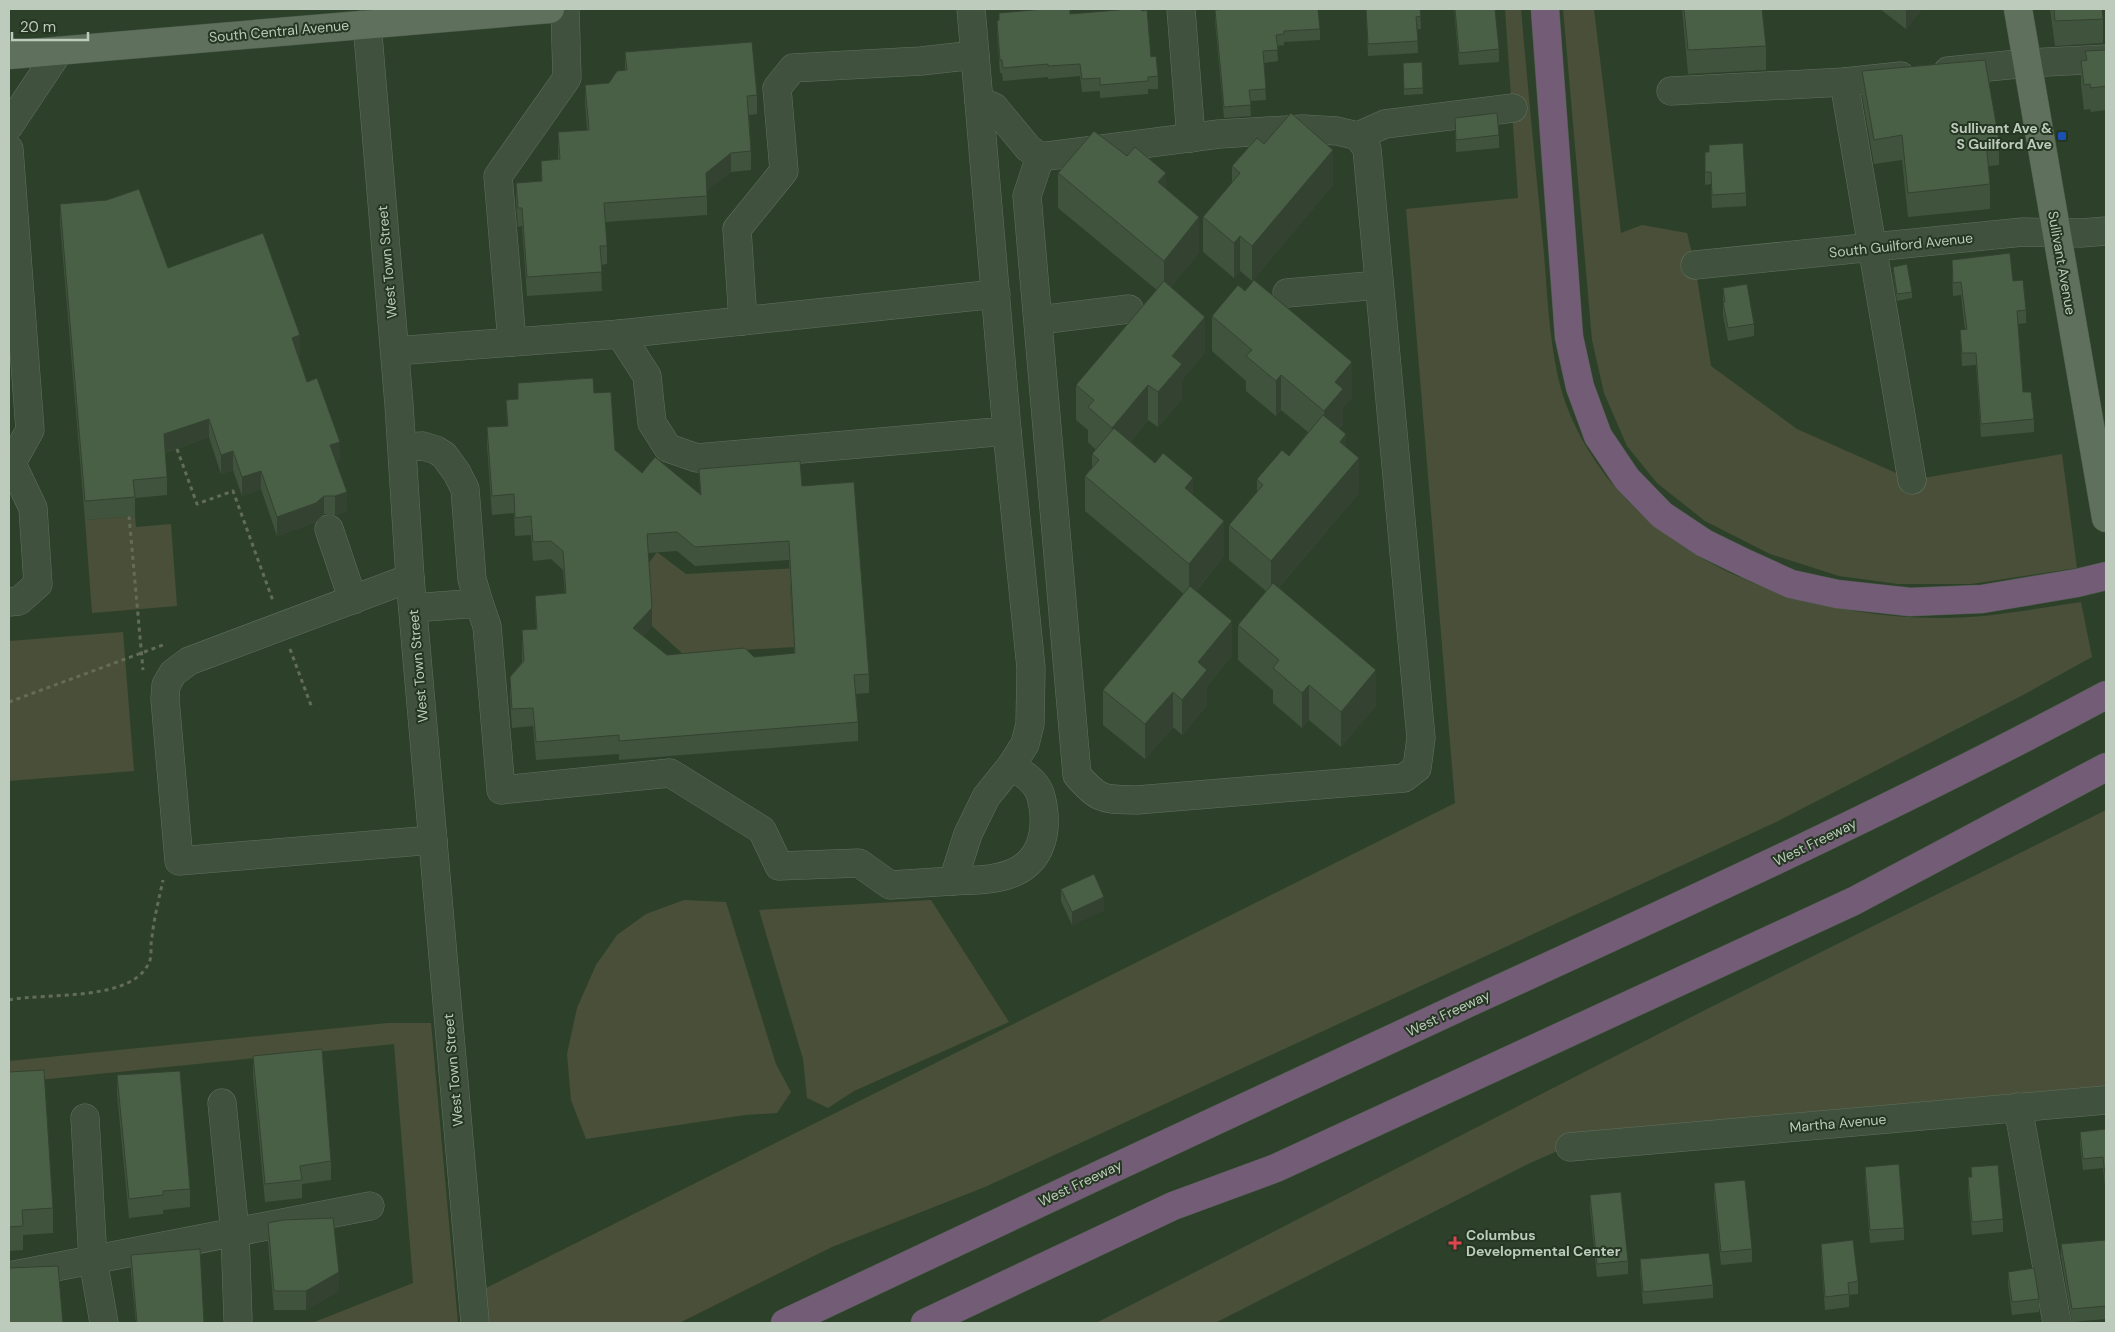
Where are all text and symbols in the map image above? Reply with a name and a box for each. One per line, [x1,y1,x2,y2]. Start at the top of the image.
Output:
scale bar [12,10,89,42]
street label: South Central Avenue [208,16,350,46]
text: 20 m [20,17,56,37]
place label: Sullivant Ave & S Guilford Ave [1951,119,2052,153]
marker: Sullivant Ave & S Guilford Ave [2056,130,2068,142]
street label: West Town Street [373,205,401,319]
street label: Sullivant Avenue [2044,210,2080,316]
street label: South Guilford Avenue [1828,228,1974,262]
street label: West Town Street [404,609,432,723]
street label: West Freeway [1770,814,1860,870]
street label: West Freeway [1403,986,1493,1040]
street label: West Town Street [439,1013,467,1127]
street label: Martha Avenue [1789,1110,1887,1136]
street label: West Freeway [1035,1156,1125,1210]
place label: Columbus Developmental Center [1466,1226,1621,1260]
marker: Columbus Developmental Center [1448,1236,1462,1250]

